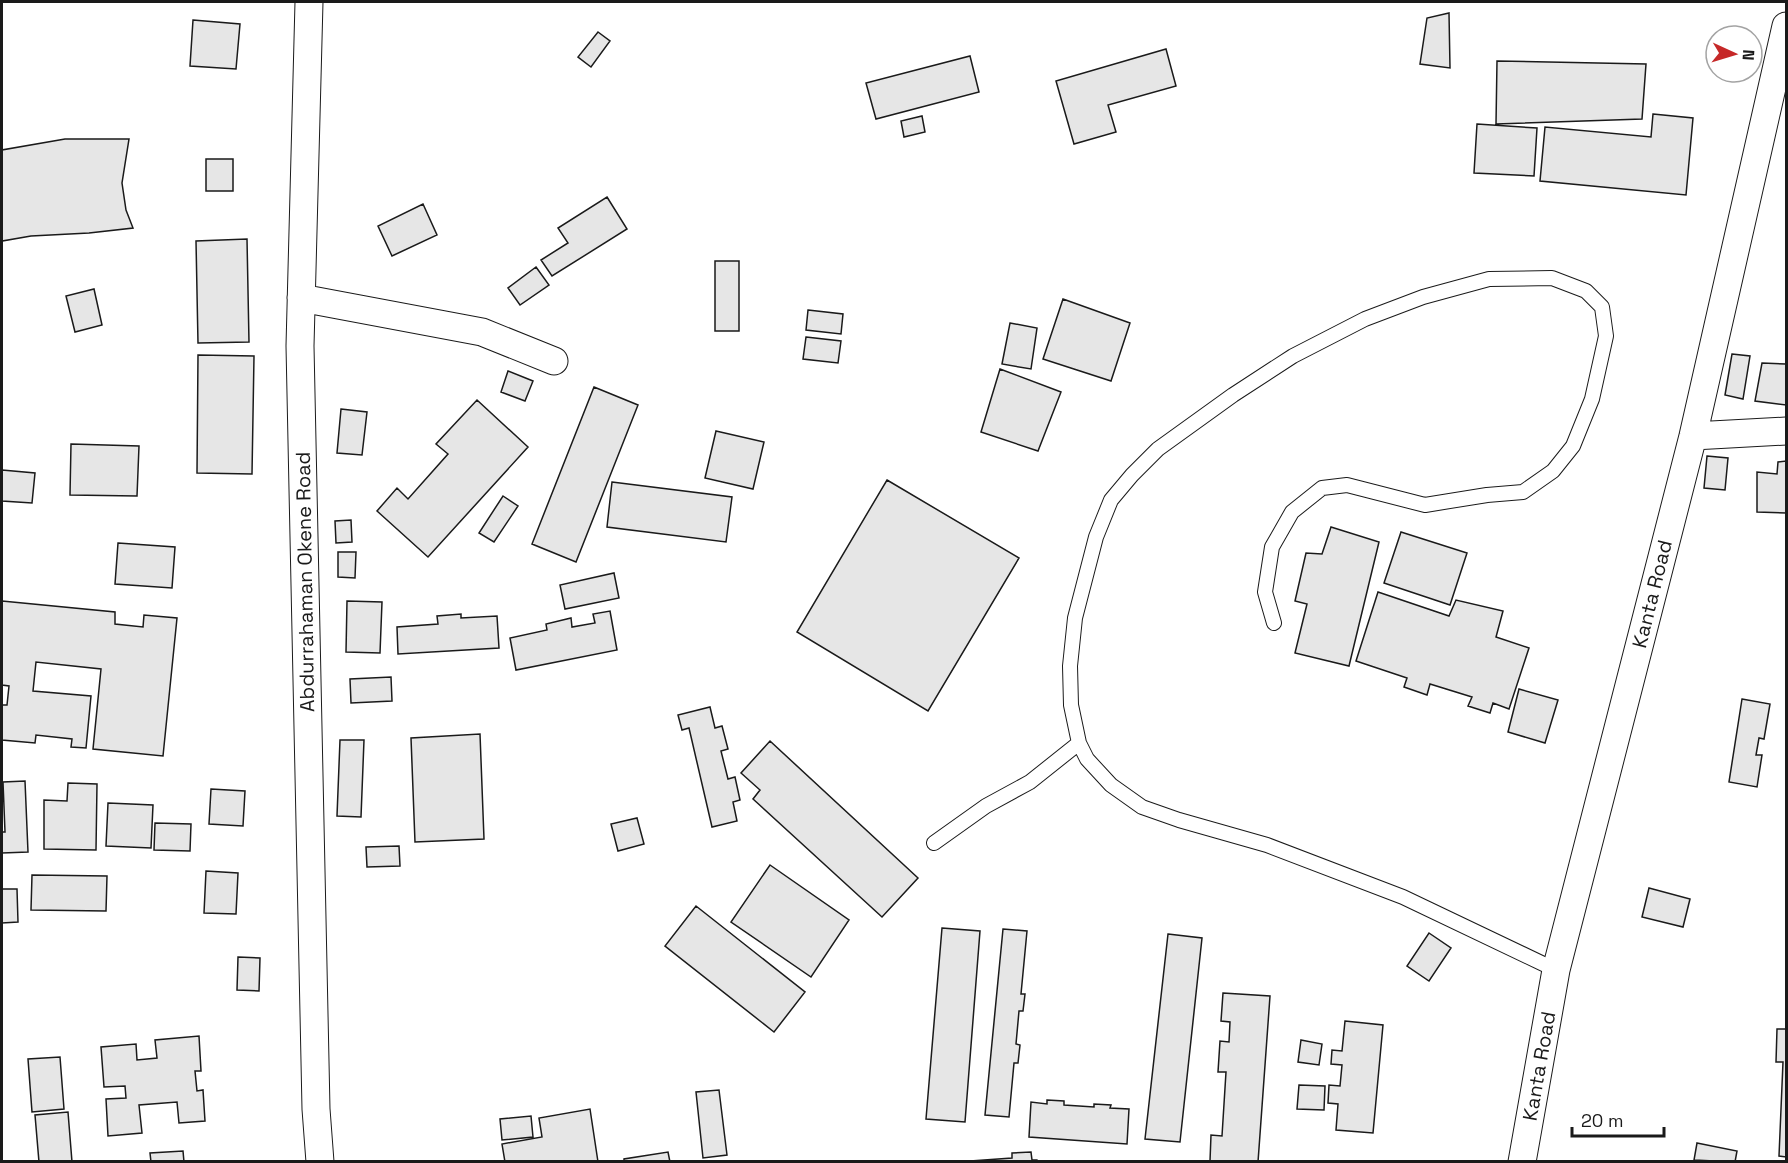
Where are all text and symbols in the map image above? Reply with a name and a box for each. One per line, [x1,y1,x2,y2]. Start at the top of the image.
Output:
north arrow [1704,24,1764,84]
text: N [1738,49,1759,61]
street label: Abdurrahaman Okene Road [290,452,320,712]
street label: Kanta Road [1626,537,1678,651]
street label: Kanta Road [1517,1009,1561,1123]
scale bar [1572,1100,1664,1138]
text: 20 m [1581,1109,1624,1132]

